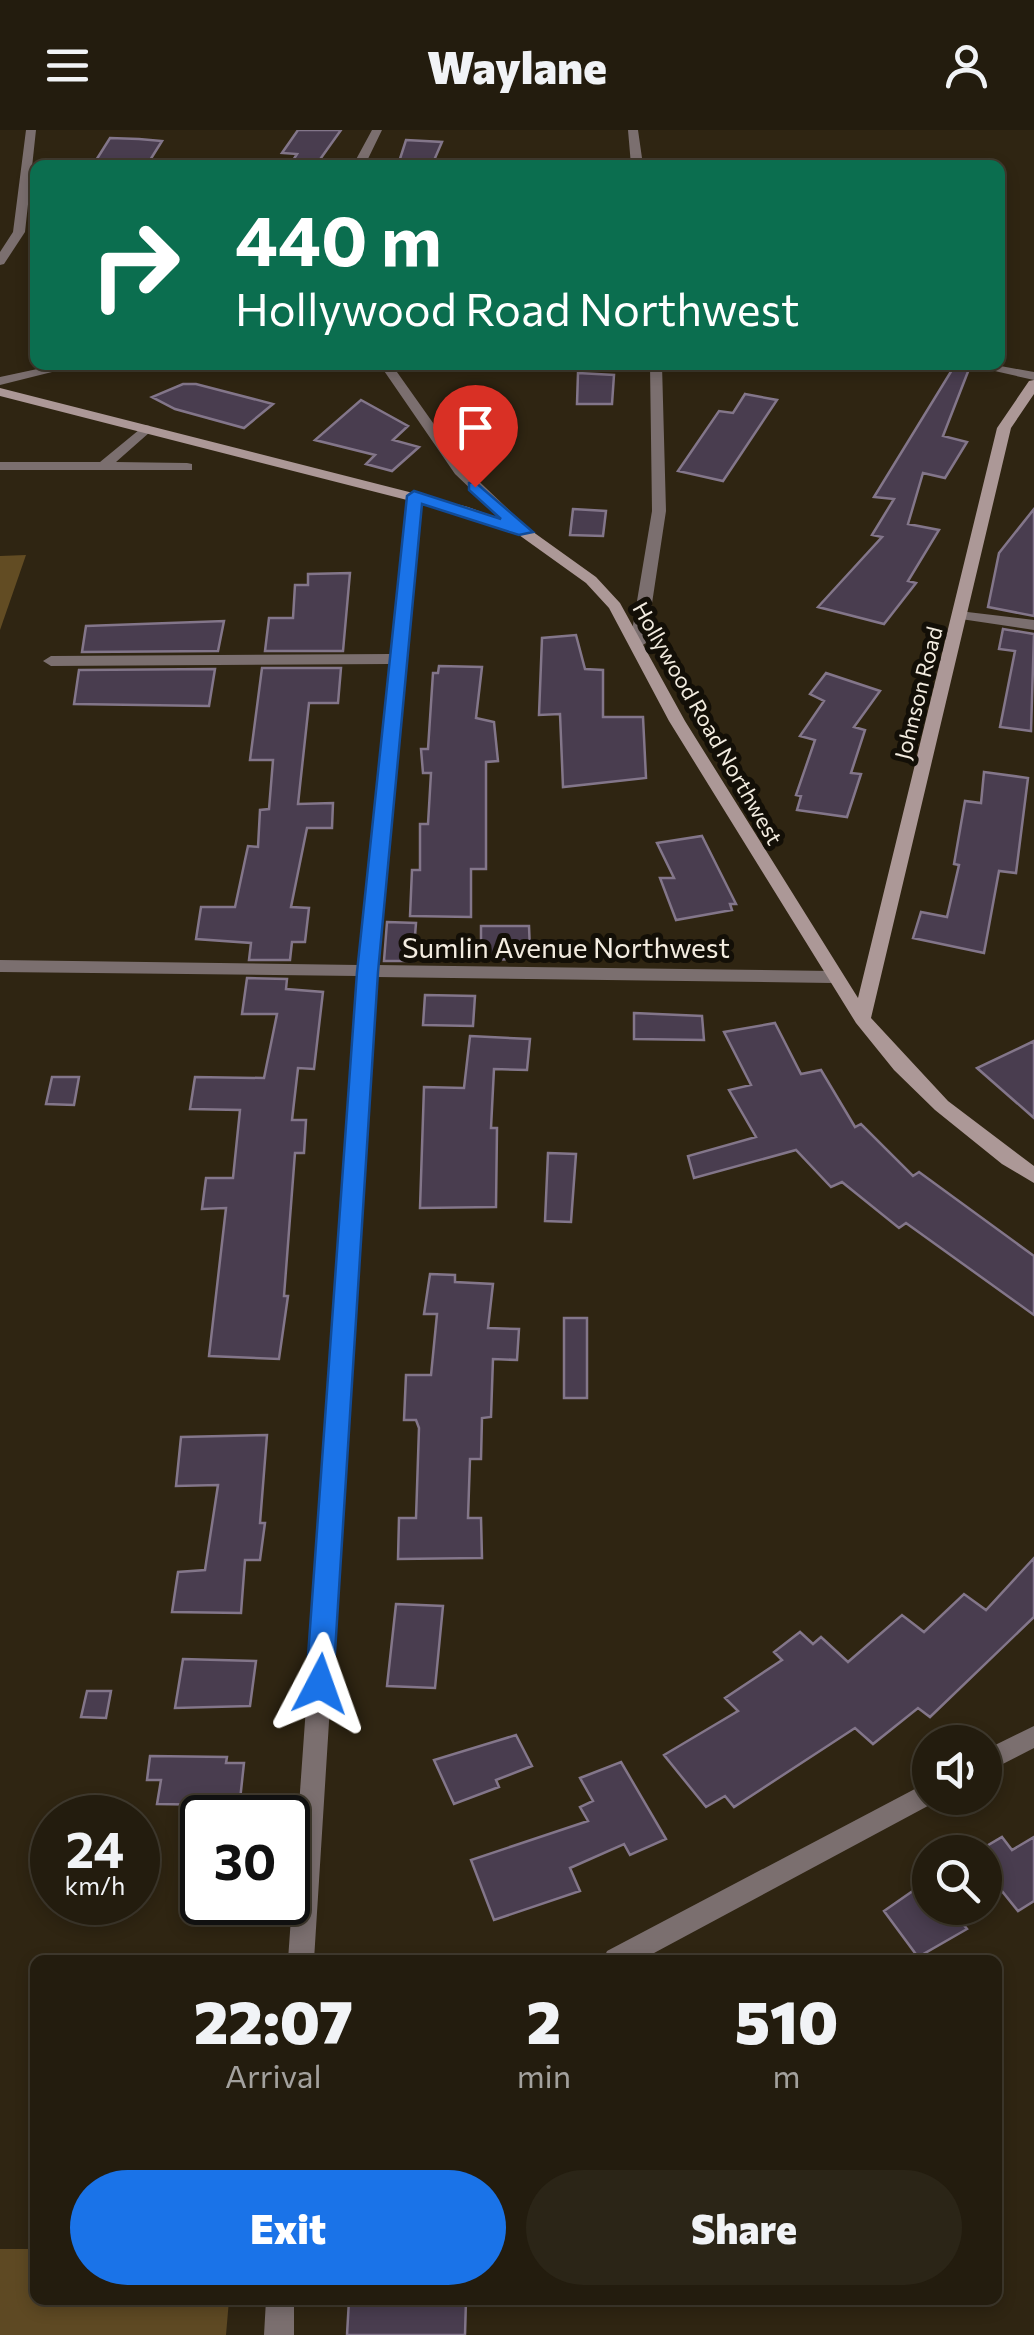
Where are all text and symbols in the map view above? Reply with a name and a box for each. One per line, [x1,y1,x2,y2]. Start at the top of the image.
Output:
icon: menu [40,38,95,93]
text: Waylane [427,38,607,93]
icon: person [939,38,994,93]
text: 440 m [235,195,442,280]
icon: right [70,200,200,330]
text: Hollywood Road Northwest [235,280,799,335]
pin [433,385,518,488]
icon: arrive [448,400,503,455]
street label: Hollywood Road Northwest [627,597,789,849]
street label: Johnson Road [888,624,948,762]
street label: Sumlin Avenue Northwest [402,930,730,964]
position arrow [268,1632,372,1736]
map controls [912,1725,1002,1925]
button: sound [912,1725,1002,1815]
speed limit sign: 30 [180,1795,310,1925]
text: 24 [66,1817,124,1878]
button: search [912,1835,1002,1925]
text: km/h [65,1870,125,1900]
text: 22:07 [194,1983,353,2056]
text: 2 [527,1983,561,2056]
text: 510 [735,1983,838,2056]
text: Arrival [225,2055,322,2095]
text: min [517,2055,571,2095]
text: m [773,2055,801,2095]
button: Exit [70,2170,506,2285]
button: Share [526,2170,962,2285]

